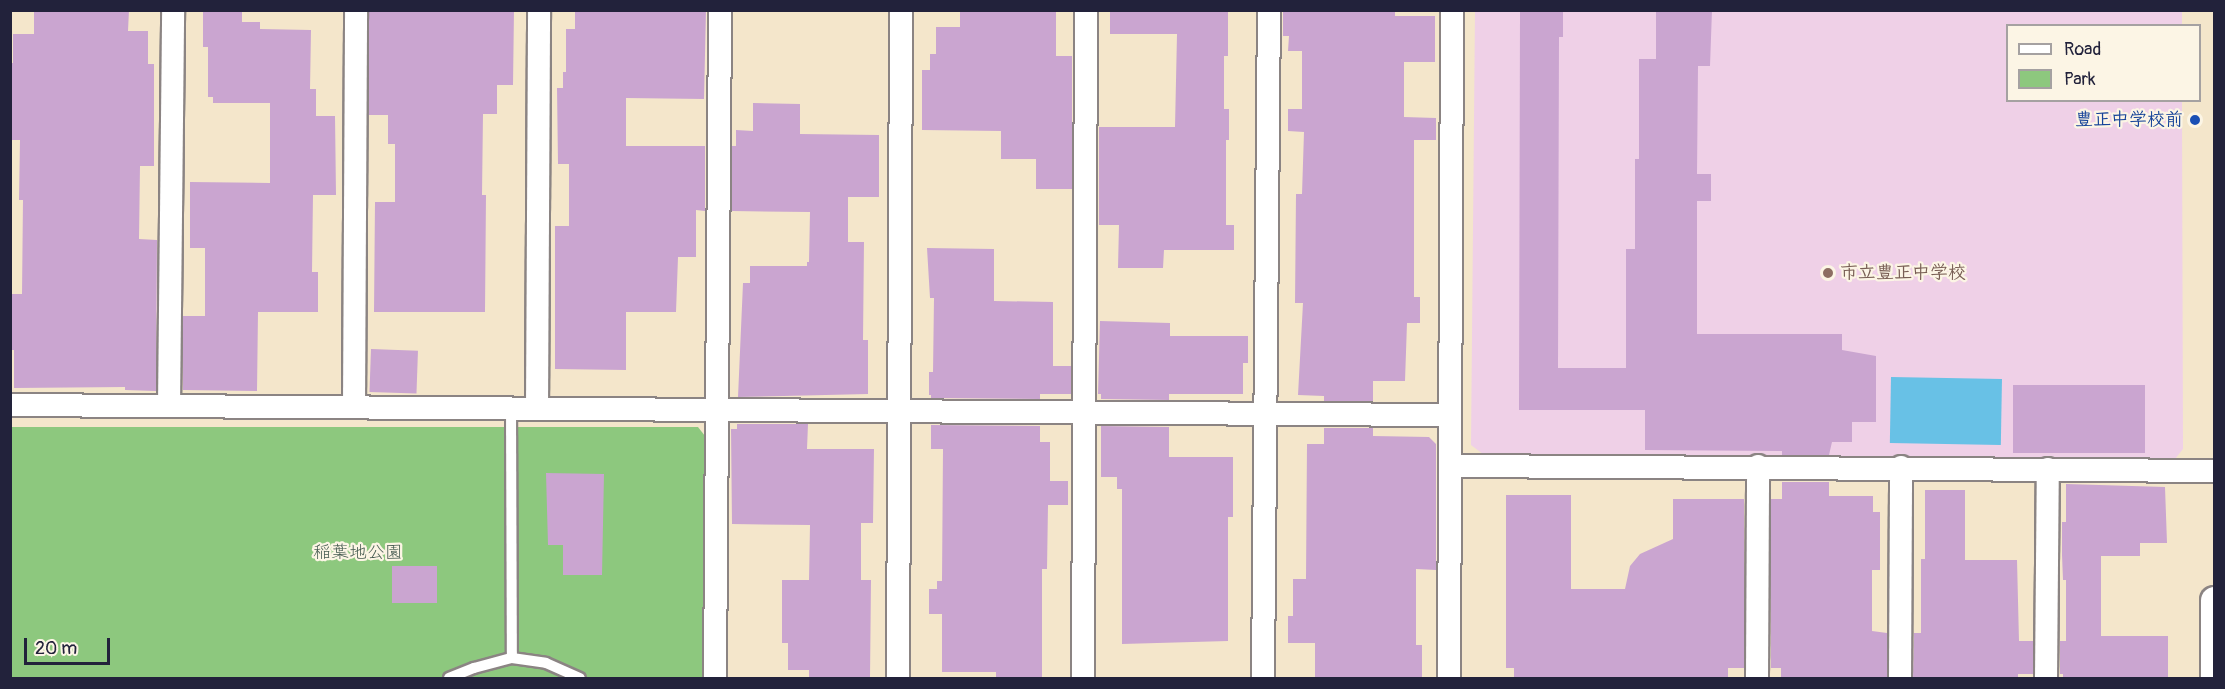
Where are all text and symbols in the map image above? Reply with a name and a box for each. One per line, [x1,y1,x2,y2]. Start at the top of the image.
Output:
legend [2006,24,2201,102]
text: Road [2064,38,2101,61]
text: Park [2064,68,2096,91]
place label: 豊正中学校前 [2075,109,2183,131]
marker: 豊正中学校前 [2188,113,2202,127]
place label: 市立豊正中学校 [1840,262,1966,284]
marker: 市立豊正中学校 [1821,266,1835,280]
park label: 稲葉地公園 [313,542,403,564]
scale bar [27,626,112,664]
text: 20 m [35,637,77,660]

